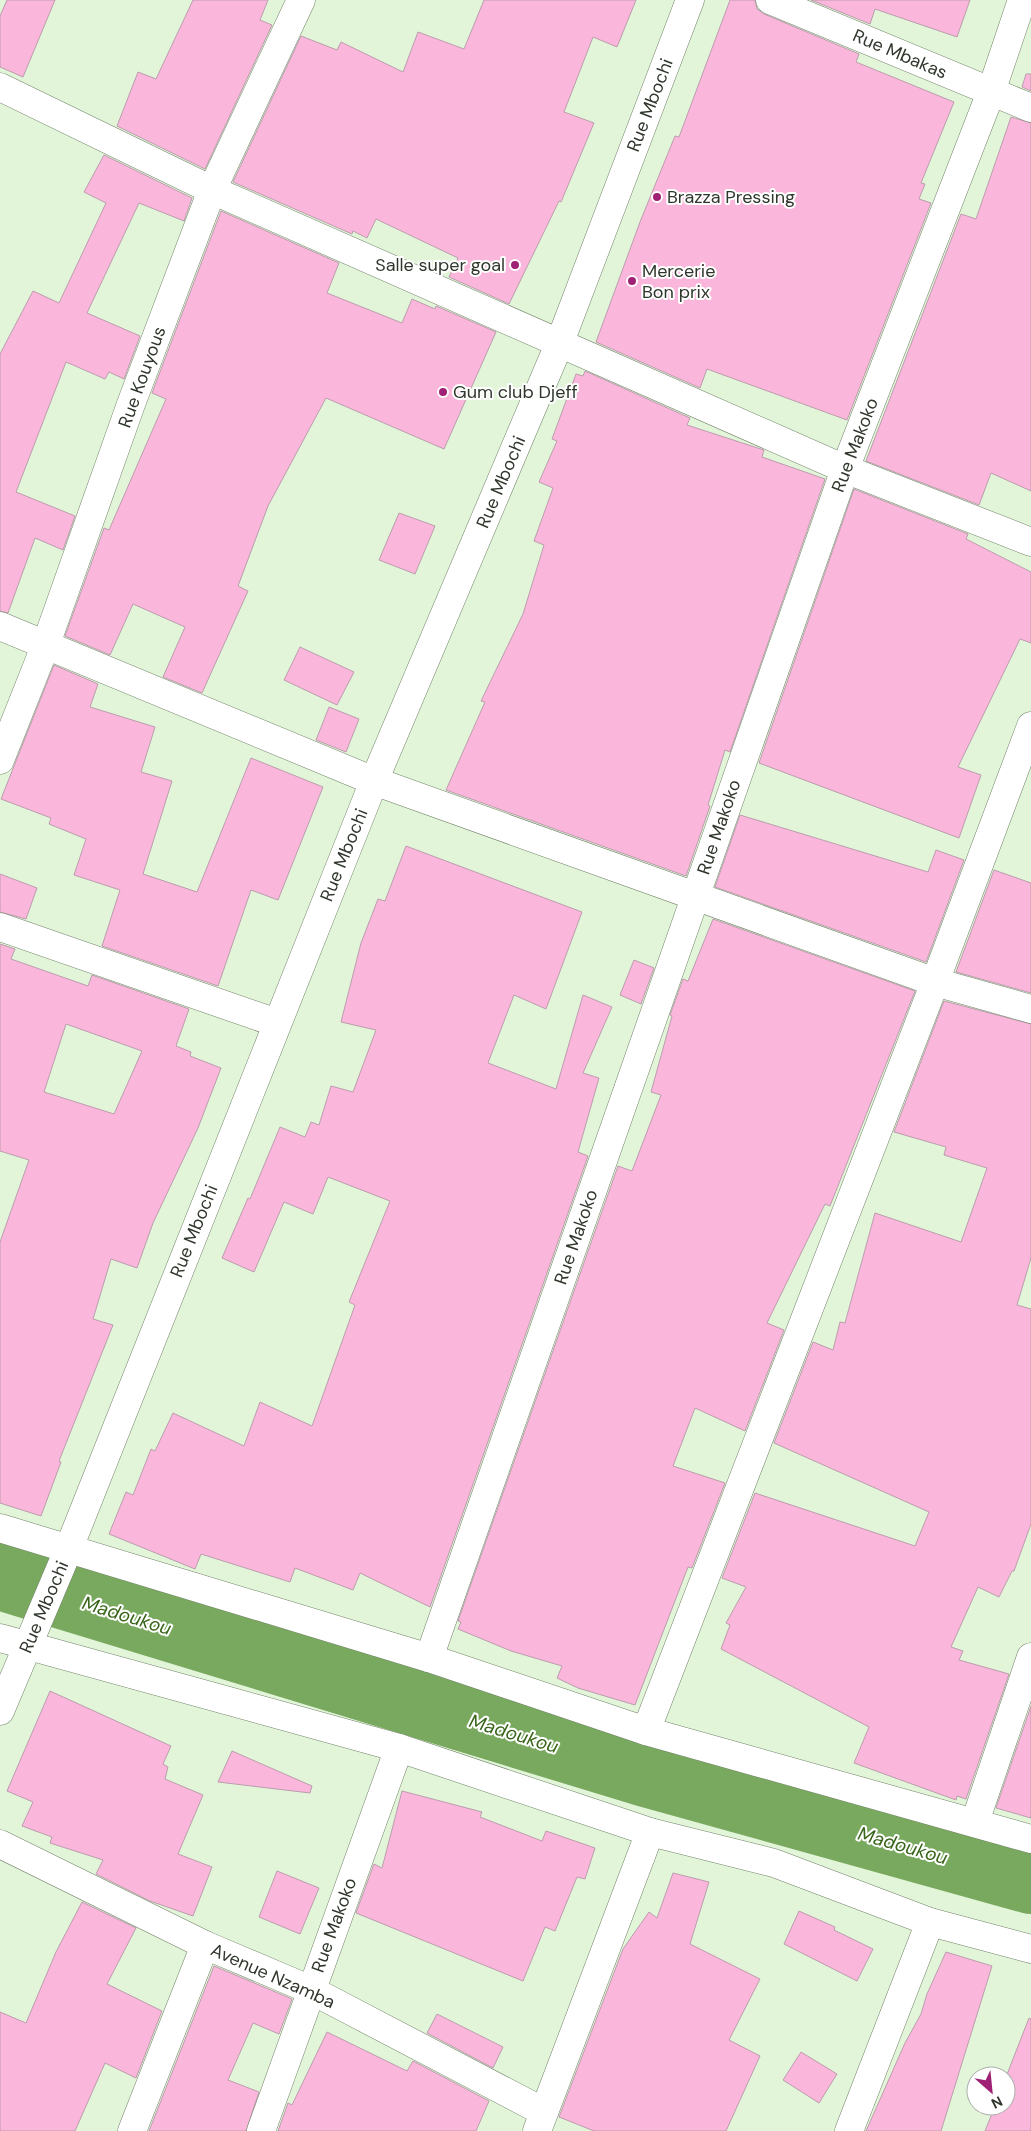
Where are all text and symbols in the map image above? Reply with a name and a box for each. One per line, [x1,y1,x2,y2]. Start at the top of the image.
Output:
street label: Rue Mbakas [849,23,951,85]
street label: Rue Mbochi [621,55,679,155]
place label: Brazza Pressing [667,185,795,209]
marker: Brazza Pressing [651,191,663,203]
place label: Salle super goal [375,253,505,277]
marker: Salle super goal [509,259,521,271]
place label: Mercerie Bon prix [642,259,715,304]
marker: Mercerie Bon prix [626,275,638,287]
street label: Rue Kouyous [113,323,171,431]
place label: Gum club Djeff [453,380,578,404]
marker: Gum club Djeff [437,386,449,398]
street label: Rue Makoko [826,394,884,496]
street label: Rue Mbochi [471,432,531,532]
street label: Rue Makoko [692,776,746,878]
street label: Rue Mbochi [315,805,373,905]
street label: Rue Mbochi [165,1181,223,1281]
street label: Rue Makoko [549,1186,603,1288]
street label: Rue Mbochi [14,1557,74,1657]
water label: Madoukou [79,1590,175,1641]
water label: Madoukou [466,1708,562,1759]
water label: Madoukou [855,1821,951,1870]
street label: Rue Makoko [306,1874,362,1976]
street label: Avenue Nzamba [207,1938,339,2014]
north arrow [966,2066,1016,2116]
text: N [988,2092,1006,2113]

